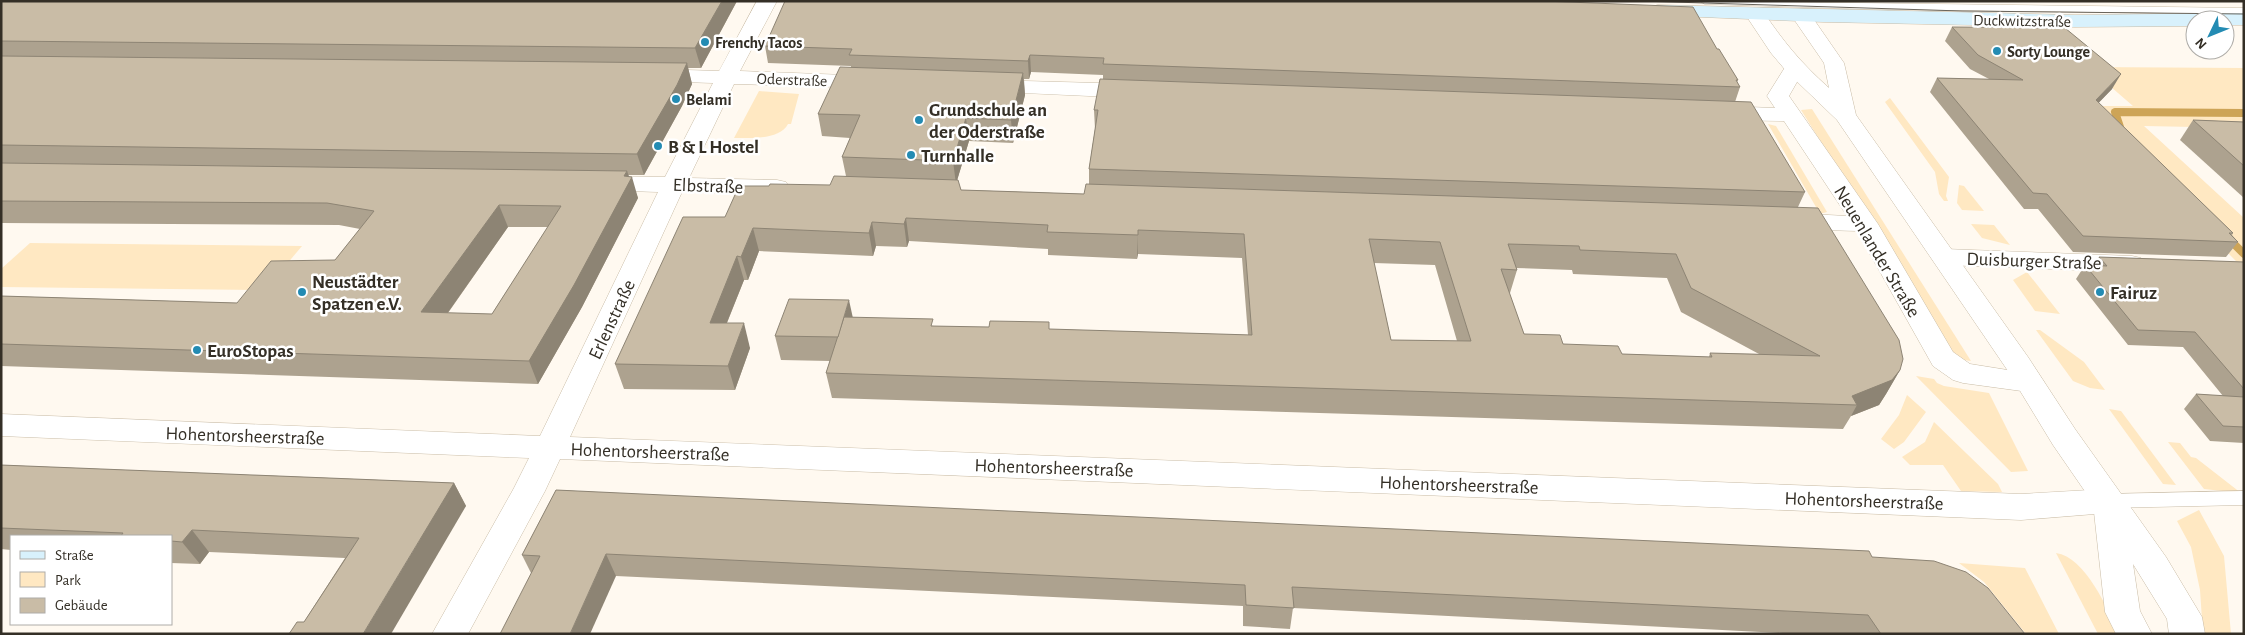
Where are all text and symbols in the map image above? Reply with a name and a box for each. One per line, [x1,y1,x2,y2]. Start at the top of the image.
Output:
north arrow [2185,10,2235,60]
street label: Duckwitzstraße [1973,12,2071,30]
place label: Frenchy Tacos [715,35,802,52]
text: N [2193,35,2210,52]
marker: Frenchy Tacos [699,36,711,48]
place label: Sorty Lounge [2007,44,2091,61]
marker: Sorty Lounge [1991,45,2003,57]
street label: Oderstraße [756,71,828,89]
place label: Belami [686,92,732,108]
marker: Belami [670,93,682,105]
place label: Grundschule an der Oderstraße [929,101,1047,142]
marker: Grundschule an der Oderstraße [913,114,925,126]
place label: B & L Hostel [668,138,759,157]
marker: B & L Hostel [652,140,664,152]
place label: Turnhalle [921,147,994,166]
marker: Turnhalle [905,149,917,161]
street label: Elbstraße [672,176,744,197]
street label: Neuenlander Straße [1830,183,1923,321]
street label: Duisburger Straße [1966,250,2102,273]
place label: Neustädter Spatzen e.V. [312,273,402,314]
street label: Erlenstraße [586,277,639,362]
place label: Fairuz [2110,284,2157,303]
marker: Neustädter Spatzen e.V. [296,286,308,298]
marker: Fairuz [2094,286,2106,298]
place label: EuroStopas [207,342,294,361]
marker: EuroStopas [191,344,203,356]
street label: Hohentorsheerstraße [165,424,325,449]
street label: Hohentorsheerstraße [570,440,730,465]
street label: Hohentorsheerstraße [974,456,1134,481]
street label: Hohentorsheerstraße [1379,473,1539,498]
street label: Hohentorsheerstraße [1784,489,1944,514]
legend [10,535,172,625]
text: Straße [55,548,94,563]
text: Park [55,573,81,588]
text: Gebäude [55,598,108,613]

